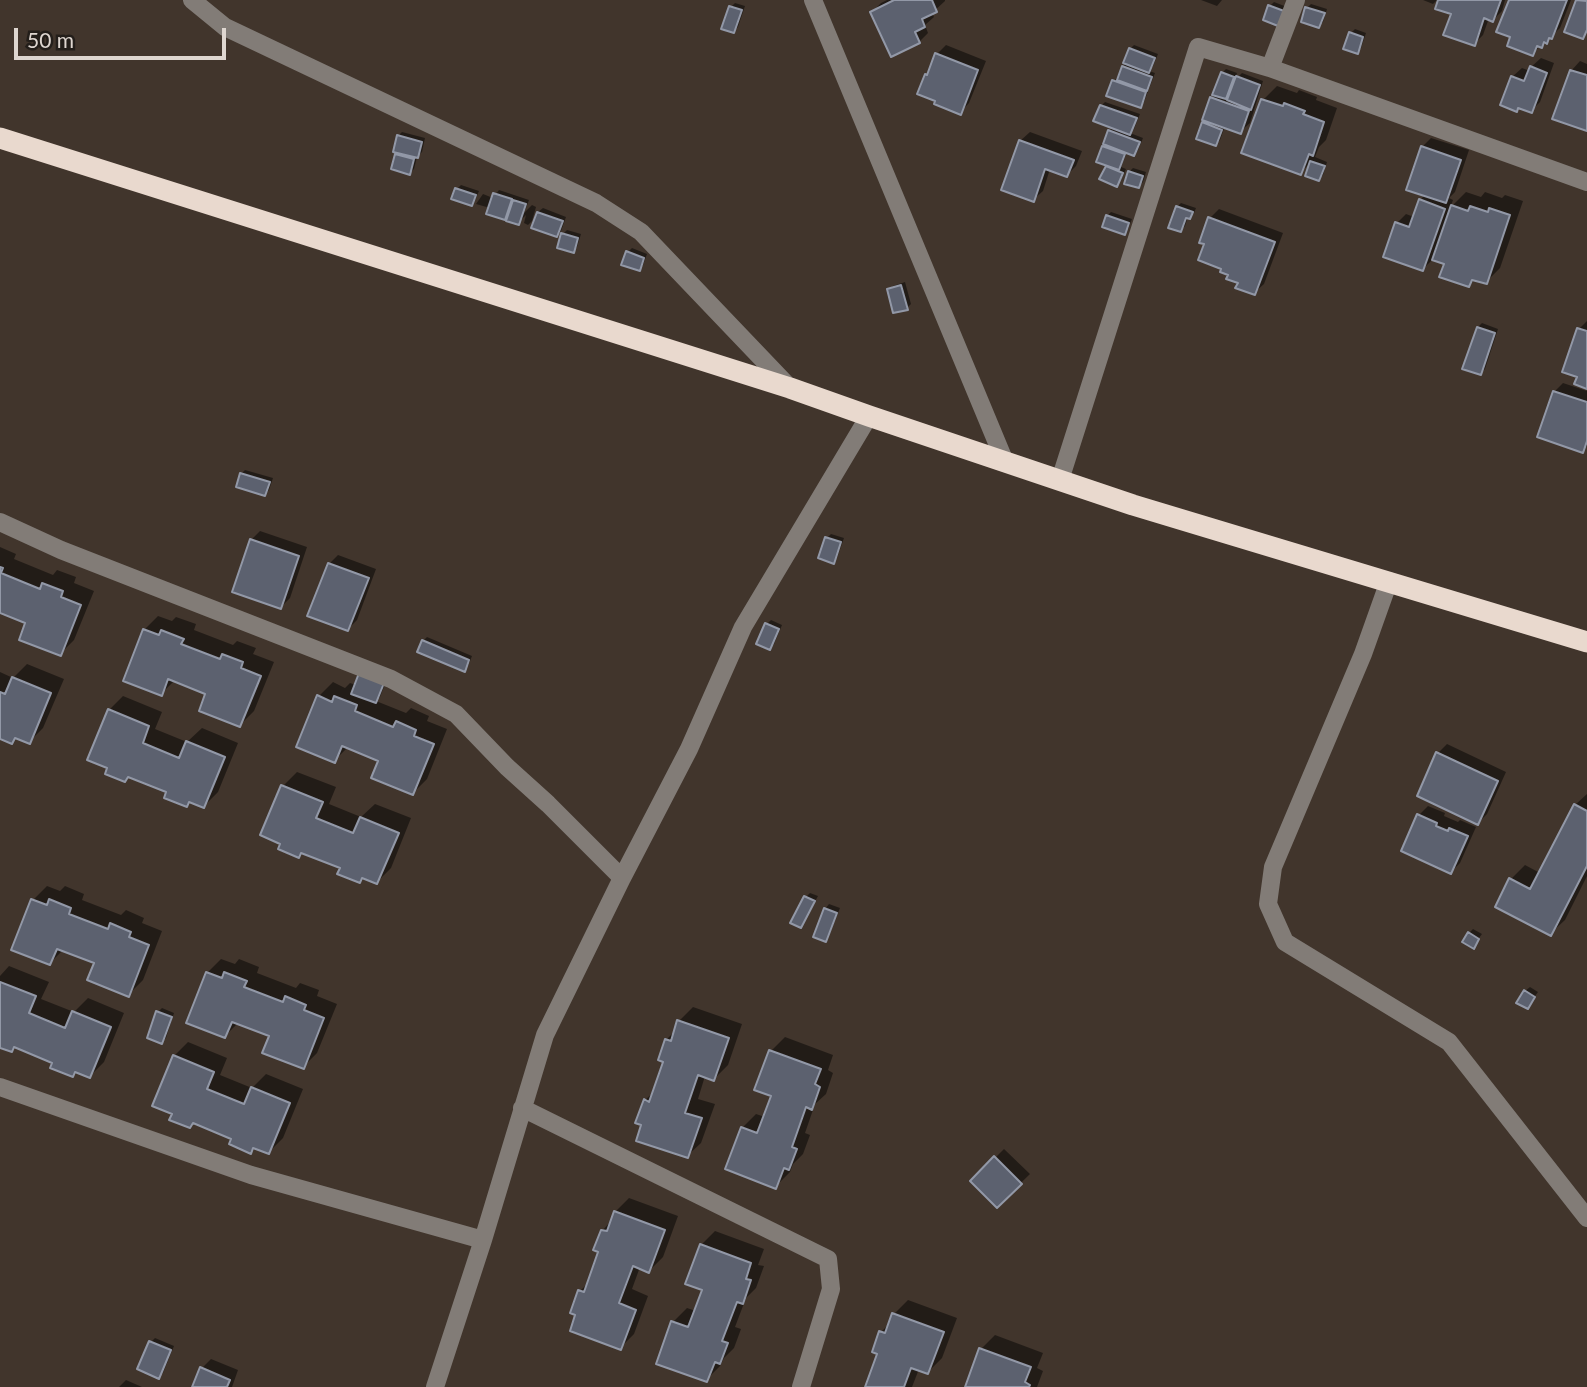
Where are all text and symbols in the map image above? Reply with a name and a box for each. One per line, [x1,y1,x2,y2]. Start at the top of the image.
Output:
scale bar [18,14,229,58]
text: 50 m [27,27,74,52]

